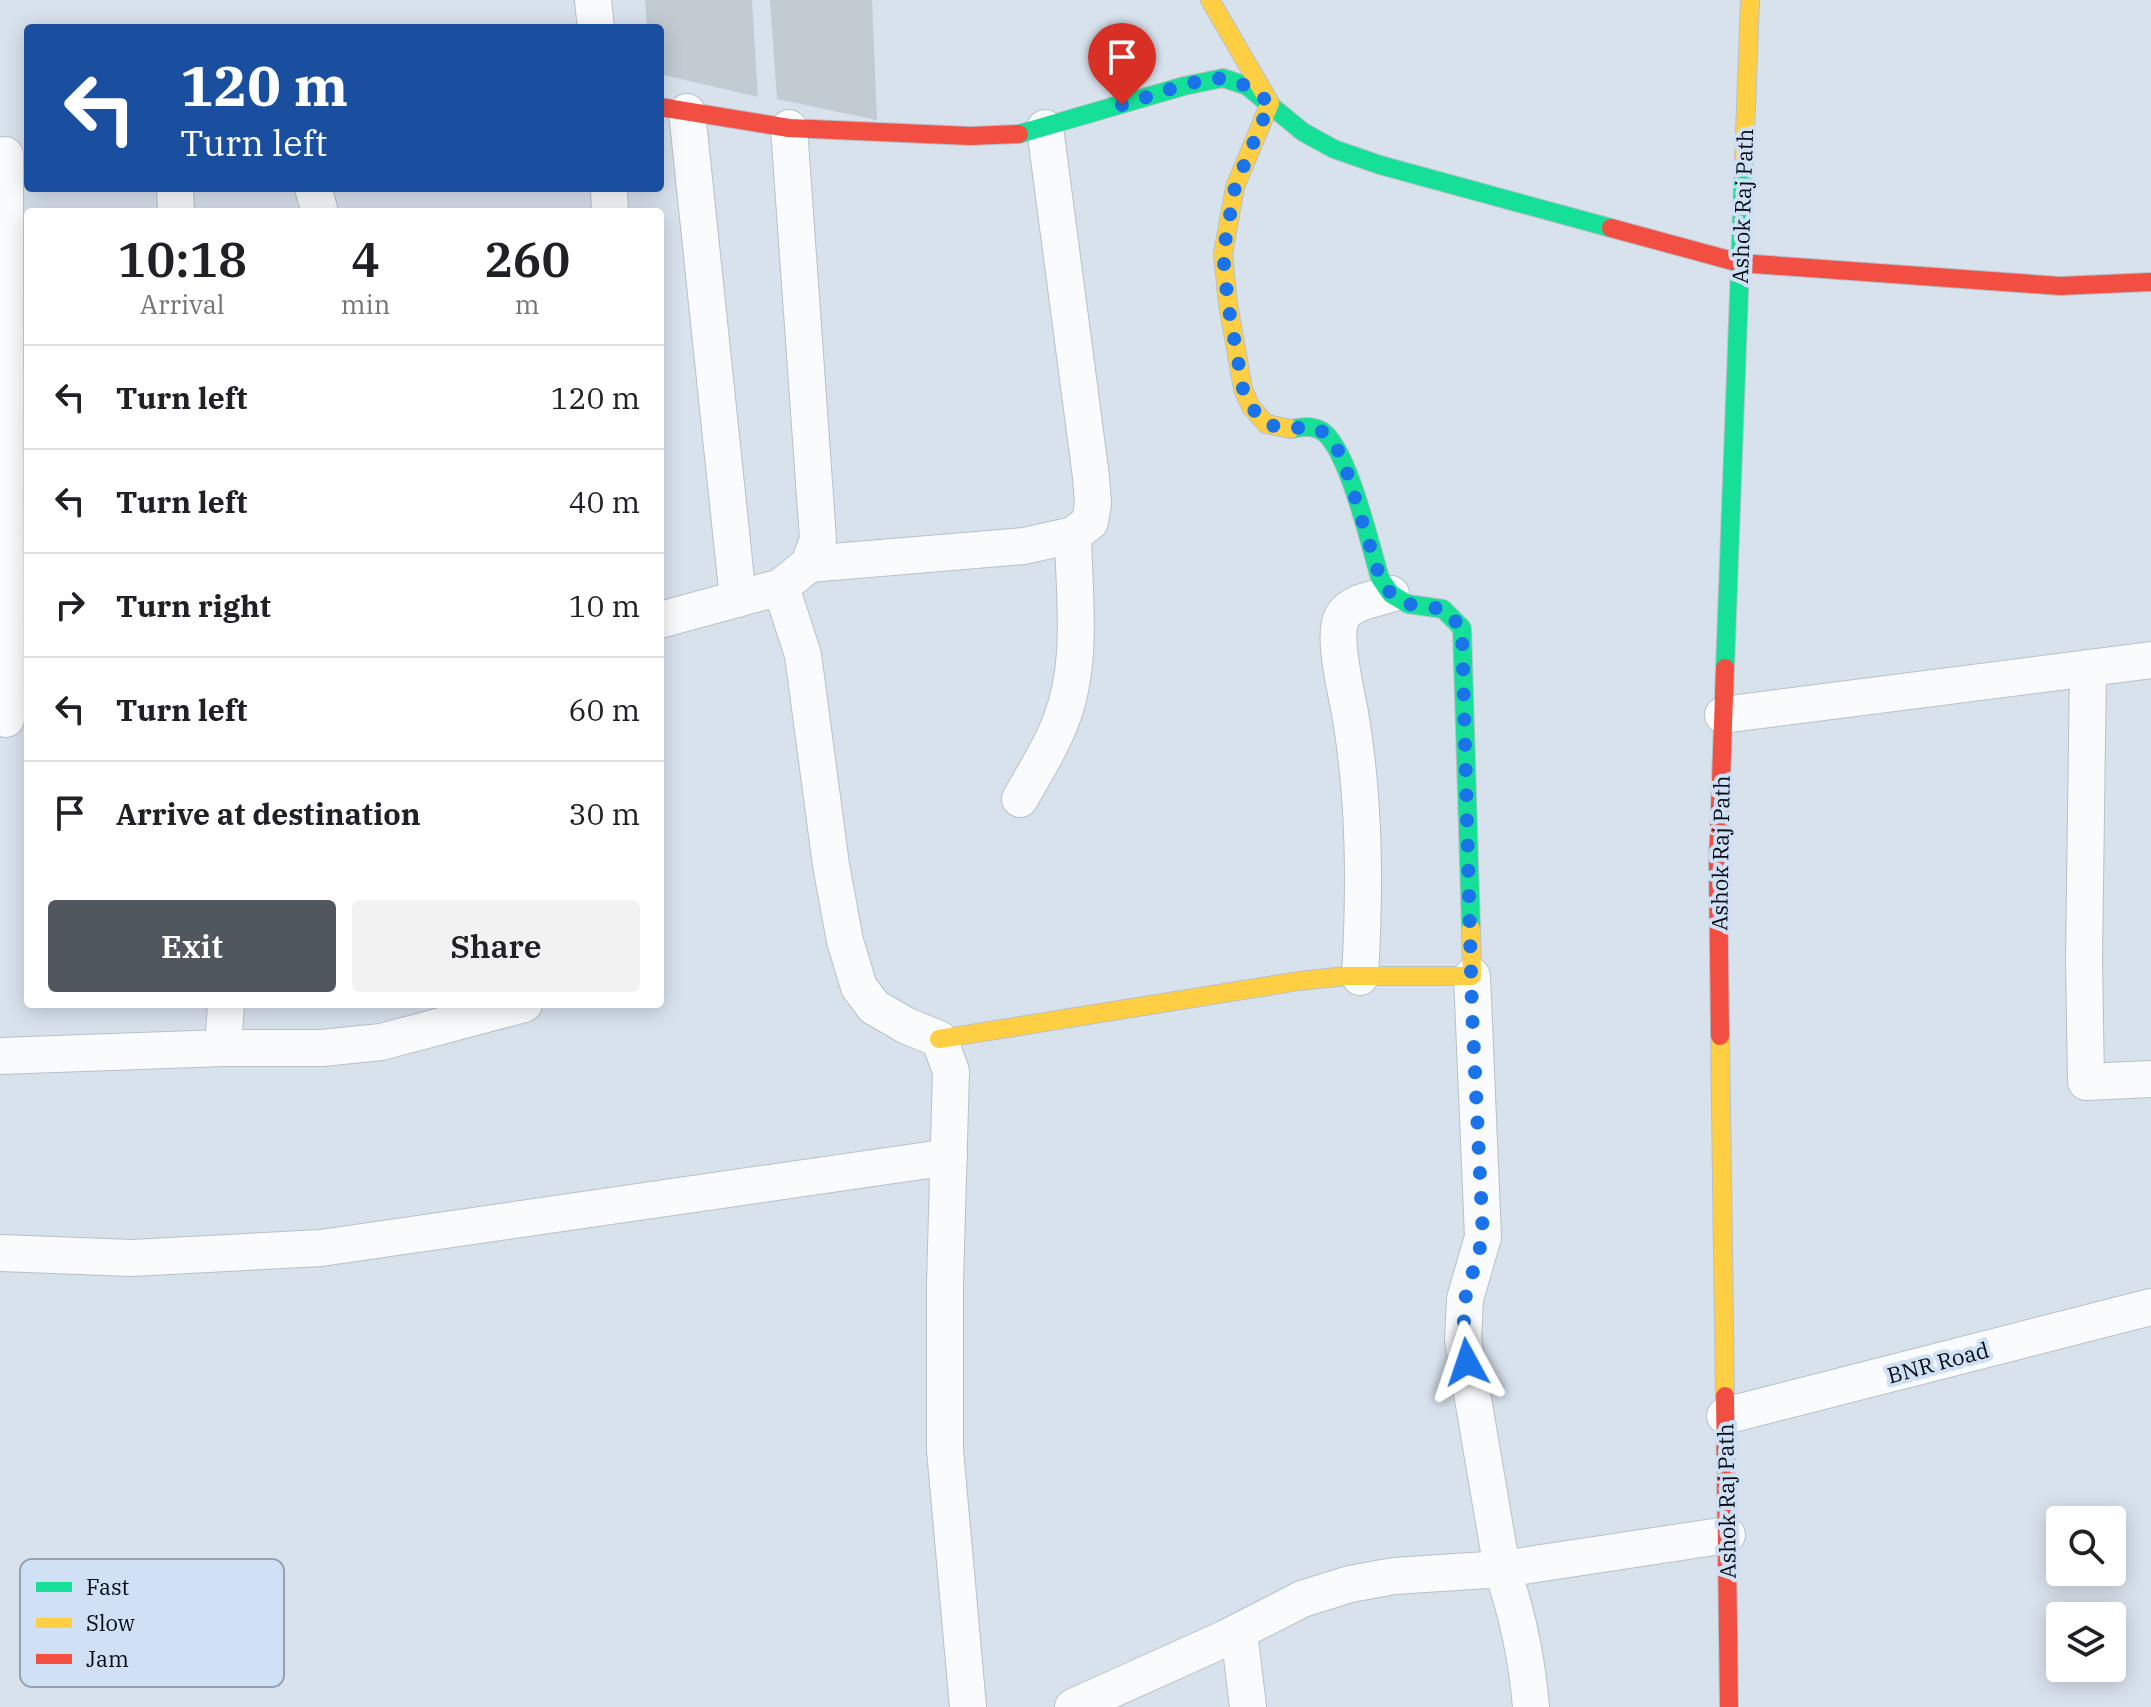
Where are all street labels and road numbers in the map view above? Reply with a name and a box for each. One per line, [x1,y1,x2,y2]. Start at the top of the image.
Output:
street label: Ashok Raj Path [1725,128,1759,284]
street label: Ashok Raj Path [1704,775,1736,931]
street label: BNR Road [1884,1335,1992,1389]
street label: Ashok Raj Path [1710,1423,1742,1579]

